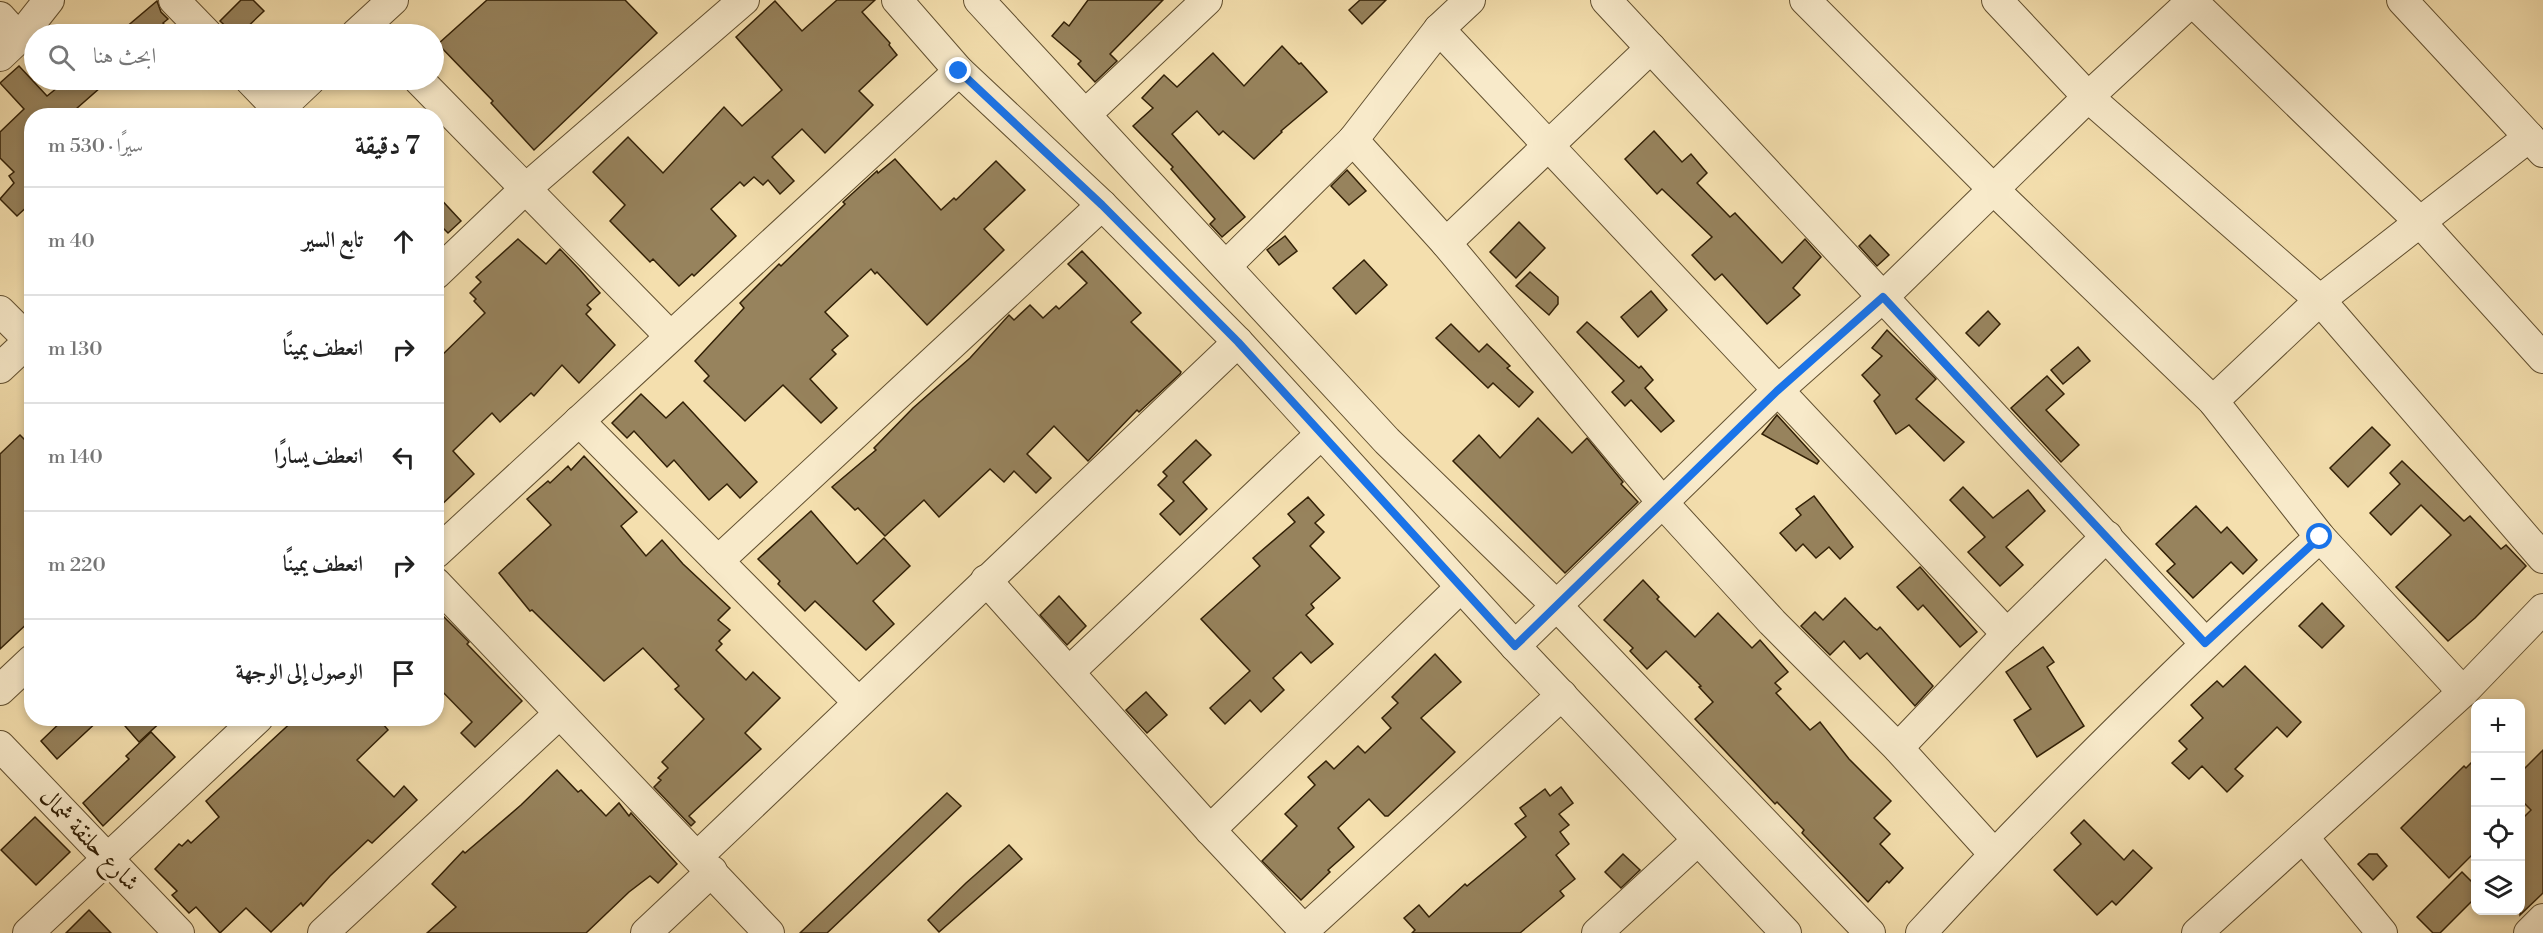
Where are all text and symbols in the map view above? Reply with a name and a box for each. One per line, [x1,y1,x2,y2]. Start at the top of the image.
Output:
search box [24,24,444,90]
icon: search [45,41,78,74]
text: ابحث هنا [93,43,156,70]
route end [945,57,971,83]
text: 7 دقيقة [355,130,420,162]
text: سيرًا · 530 m [48,134,143,159]
icon: ahead [387,225,420,258]
text: تابع السير [302,227,363,254]
text: 40 m [48,229,95,254]
icon: right [387,333,420,366]
text: انعطف يمينًا [283,335,363,362]
text: 130 m [48,337,103,362]
icon: left [387,441,420,474]
text: انعطف يسارًا [274,443,363,470]
text: 140 m [48,445,103,470]
route start [2306,523,2332,549]
icon: right [387,549,420,582]
text: انعطف يمينًا [283,551,363,578]
text: 220 m [48,553,106,578]
icon: arrive [387,657,420,690]
text: الوصول إلى الوجهة [235,659,363,686]
map controls [2471,699,2525,915]
button: + [2471,699,2525,753]
button: − [2471,753,2525,807]
street label: شارع حلنقة شمال [30,782,145,901]
button: locate [2471,807,2525,861]
button: layers [2471,861,2525,915]

